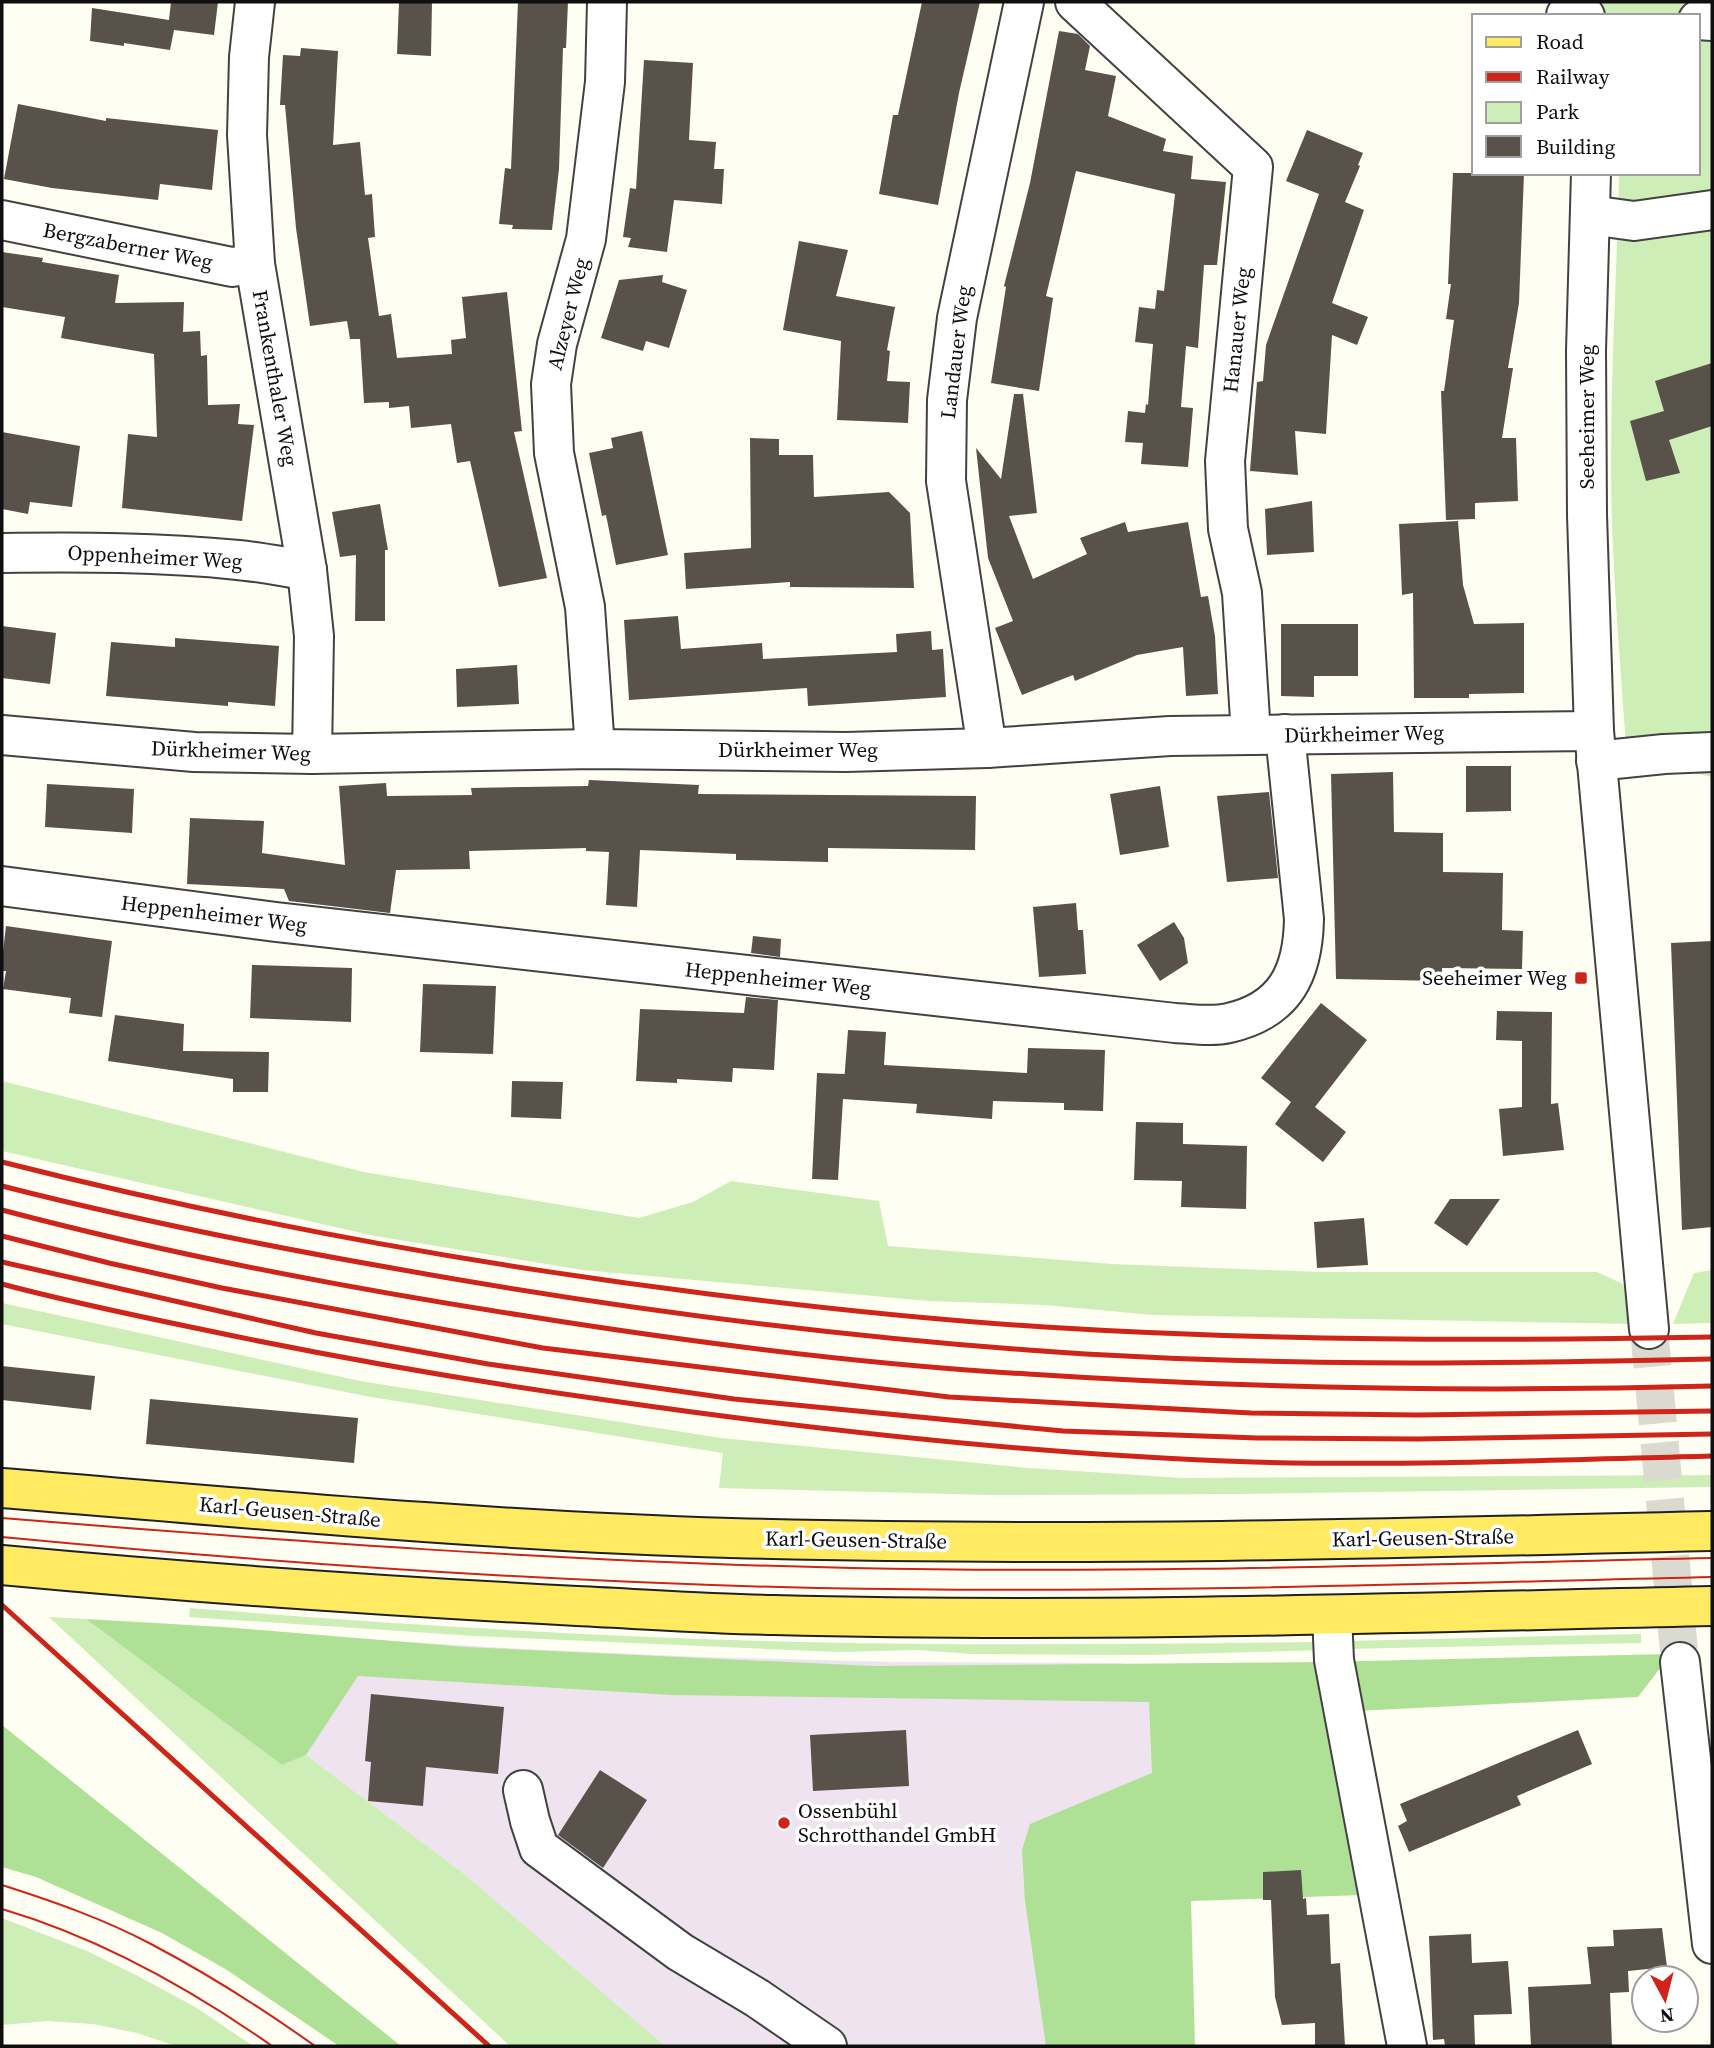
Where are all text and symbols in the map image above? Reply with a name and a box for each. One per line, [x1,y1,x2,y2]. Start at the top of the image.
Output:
legend [1472,14,1700,175]
text: Road [1536,27,1584,56]
text: Railway [1536,62,1610,91]
text: Park [1536,97,1580,126]
text: Building [1536,132,1615,161]
street label: Bergzaberner Weg [41,215,216,276]
street label: Alzeyer Weg [540,255,595,373]
street label: Hanauer Weg [1215,266,1258,394]
street label: Landauer Weg [933,283,978,420]
street label: Frankenthaler Weg [246,287,305,468]
street label: Seeheimer Weg [1572,345,1601,489]
street label: Oppenheimer Weg [67,537,243,576]
street label: Dürkheimer Weg [1284,718,1444,749]
street label: Dürkheimer Weg [151,733,312,768]
street label: Dürkheimer Weg [718,735,878,764]
street label: Heppenheimer Weg [119,888,309,939]
street label: Heppenheimer Weg [684,954,873,1003]
place label: Seeheimer Weg [1422,963,1567,992]
marker: Seeheimer Weg [1573,970,1589,986]
street label: Karl-Geusen-Straße [198,1489,382,1534]
street label: Karl-Geusen-Straße [1332,1521,1514,1554]
street label: Karl-Geusen-Straße [765,1523,947,1556]
place label: Ossenbühl Schrotthandel GmbH [798,1796,996,1849]
marker: Ossenbühl Schrotthandel GmbH [776,1815,792,1831]
north arrow [1630,1964,1700,2034]
text: N [1658,2002,1676,2030]

